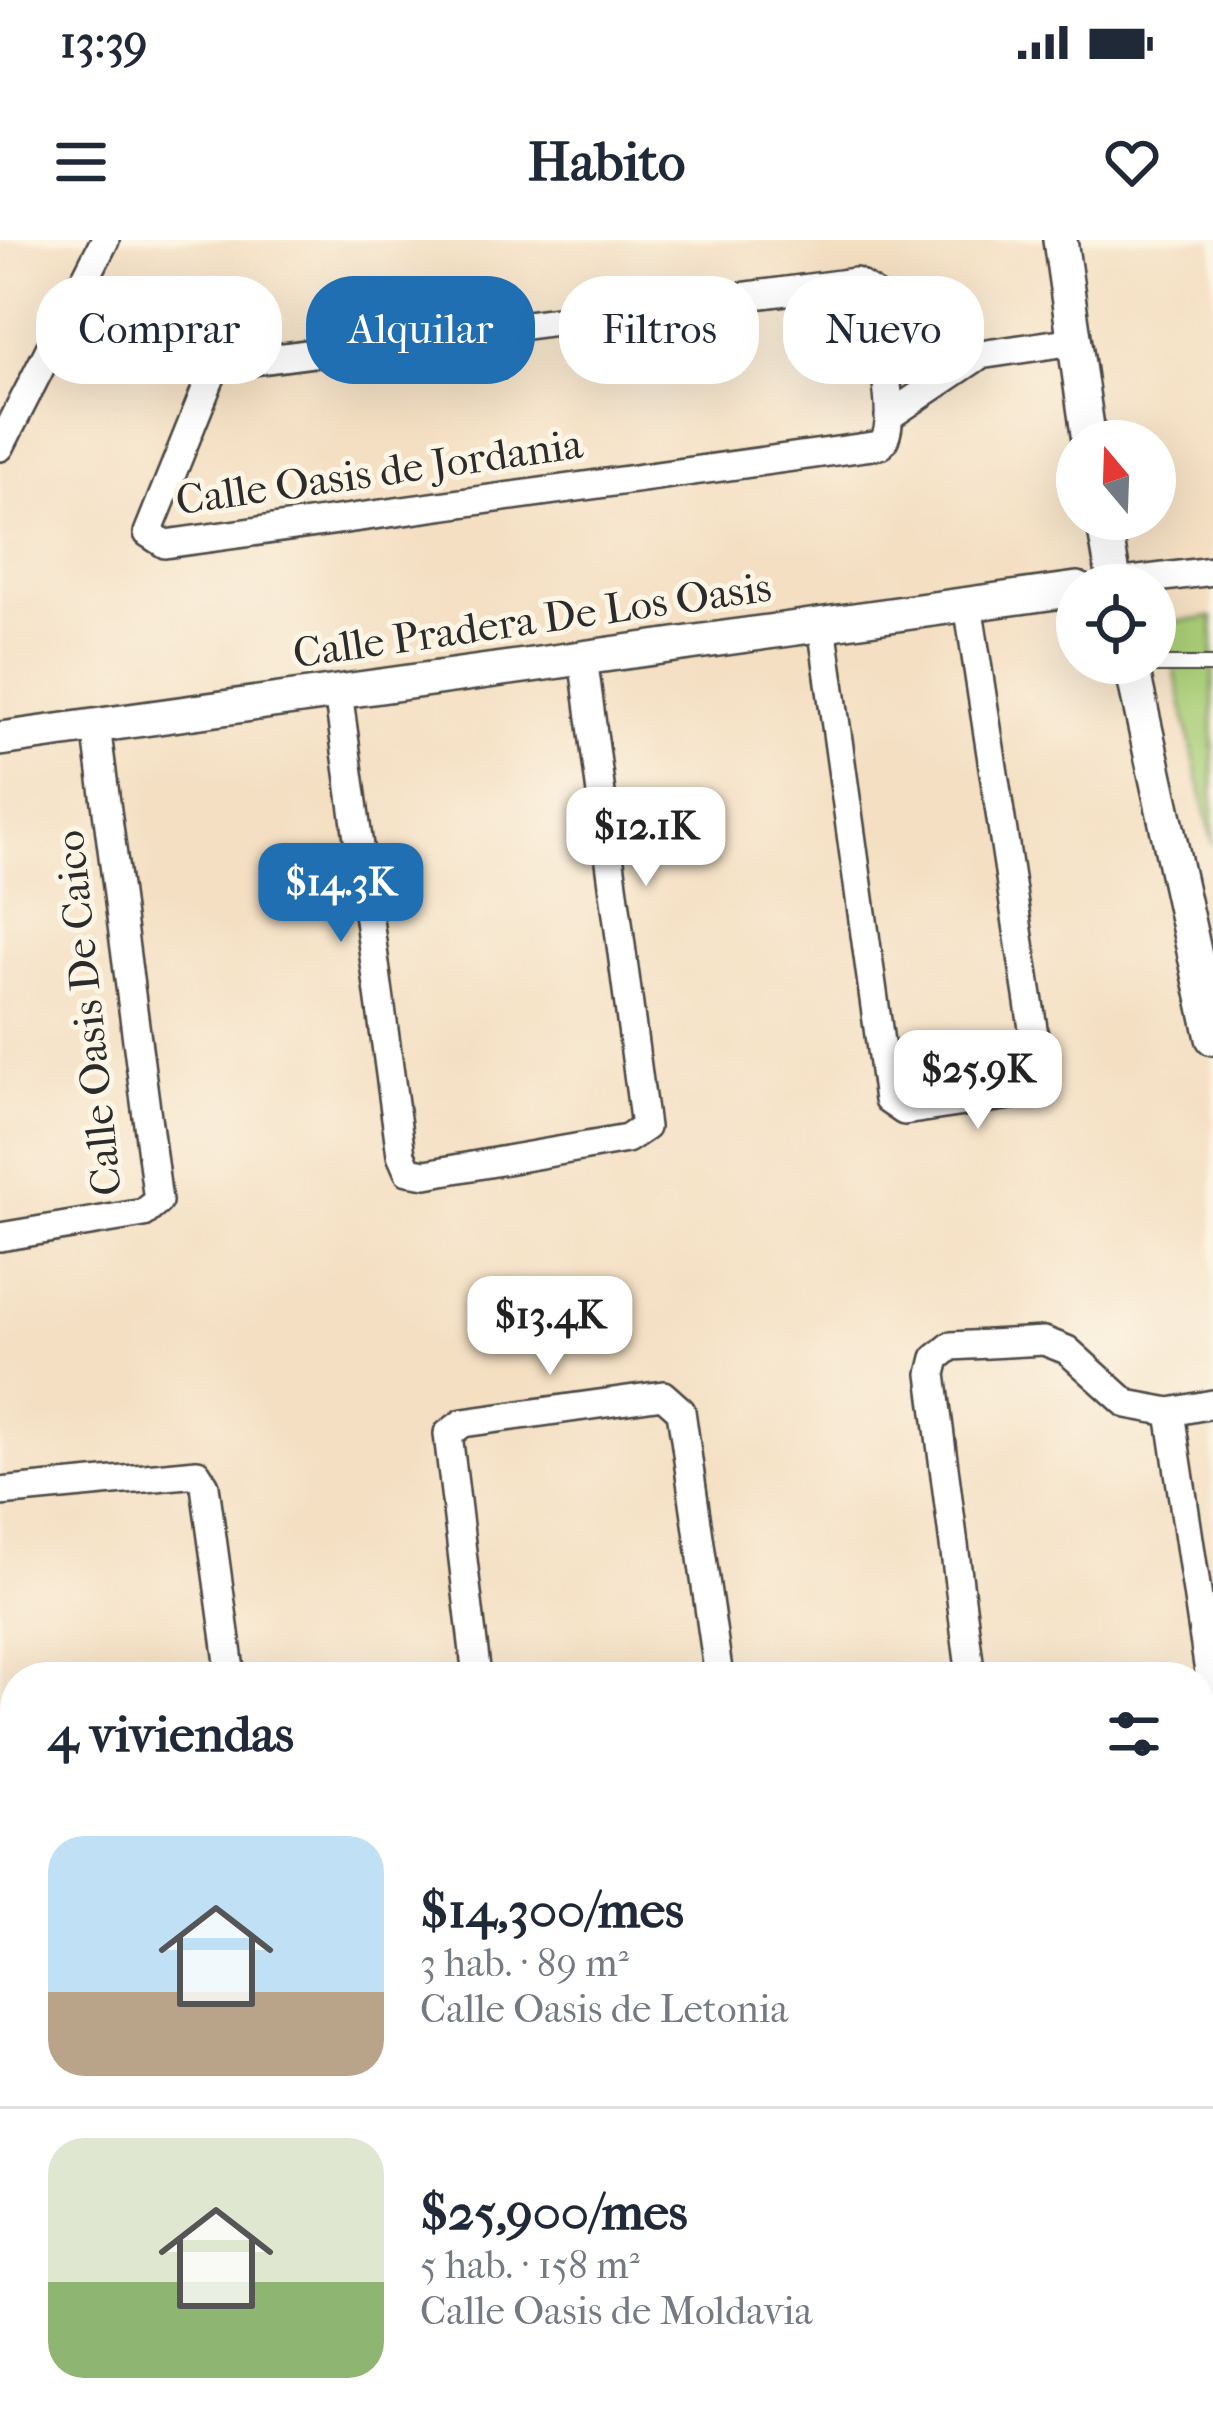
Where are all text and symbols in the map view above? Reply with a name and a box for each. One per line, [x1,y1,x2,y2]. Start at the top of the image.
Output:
text: 13:39 [60,16,147,69]
icon: menu [48,129,114,195]
icon: heart [1099,129,1165,195]
text: Habito [528,131,685,194]
chip: Comprar [36,276,282,384]
chip: Alquilar [306,276,535,384]
chip: Filtros [559,276,759,384]
chip: Nuevo [783,276,984,384]
street label: Calle Oasis de Jordania [173,420,586,525]
north arrow [1056,420,1176,540]
map controls [1056,420,1176,684]
street label: Calle Pradera De Los Oasis [290,563,774,678]
button: locate [1056,564,1176,684]
pin: $12.1K [548,787,744,889]
text: $12.1K [593,803,699,849]
street label: Calle Oasis De Caico [45,828,132,1198]
pin: $14.3K [243,843,439,945]
text: $14.3K [285,859,397,905]
pin: $25.9K [880,1030,1076,1132]
text: $25.9K [921,1046,1035,1092]
pin: $13.4K [452,1276,648,1378]
text: $13.4K [494,1292,606,1338]
icon: filters [1101,1701,1167,1767]
text: 4 viviendas [48,1704,294,1764]
text: $14,300/mes [420,1880,684,1940]
icon: home [144,1884,288,2028]
text: 3 hab. · 89 m² [420,1940,629,1986]
text: Calle Oasis de Letonia [420,1986,788,2032]
text: $25,900/mes [420,2182,688,2242]
icon: home [144,2186,288,2330]
text: 5 hab. · 158 m² [420,2242,640,2288]
text: Calle Oasis de Moldavia [420,2288,813,2334]

